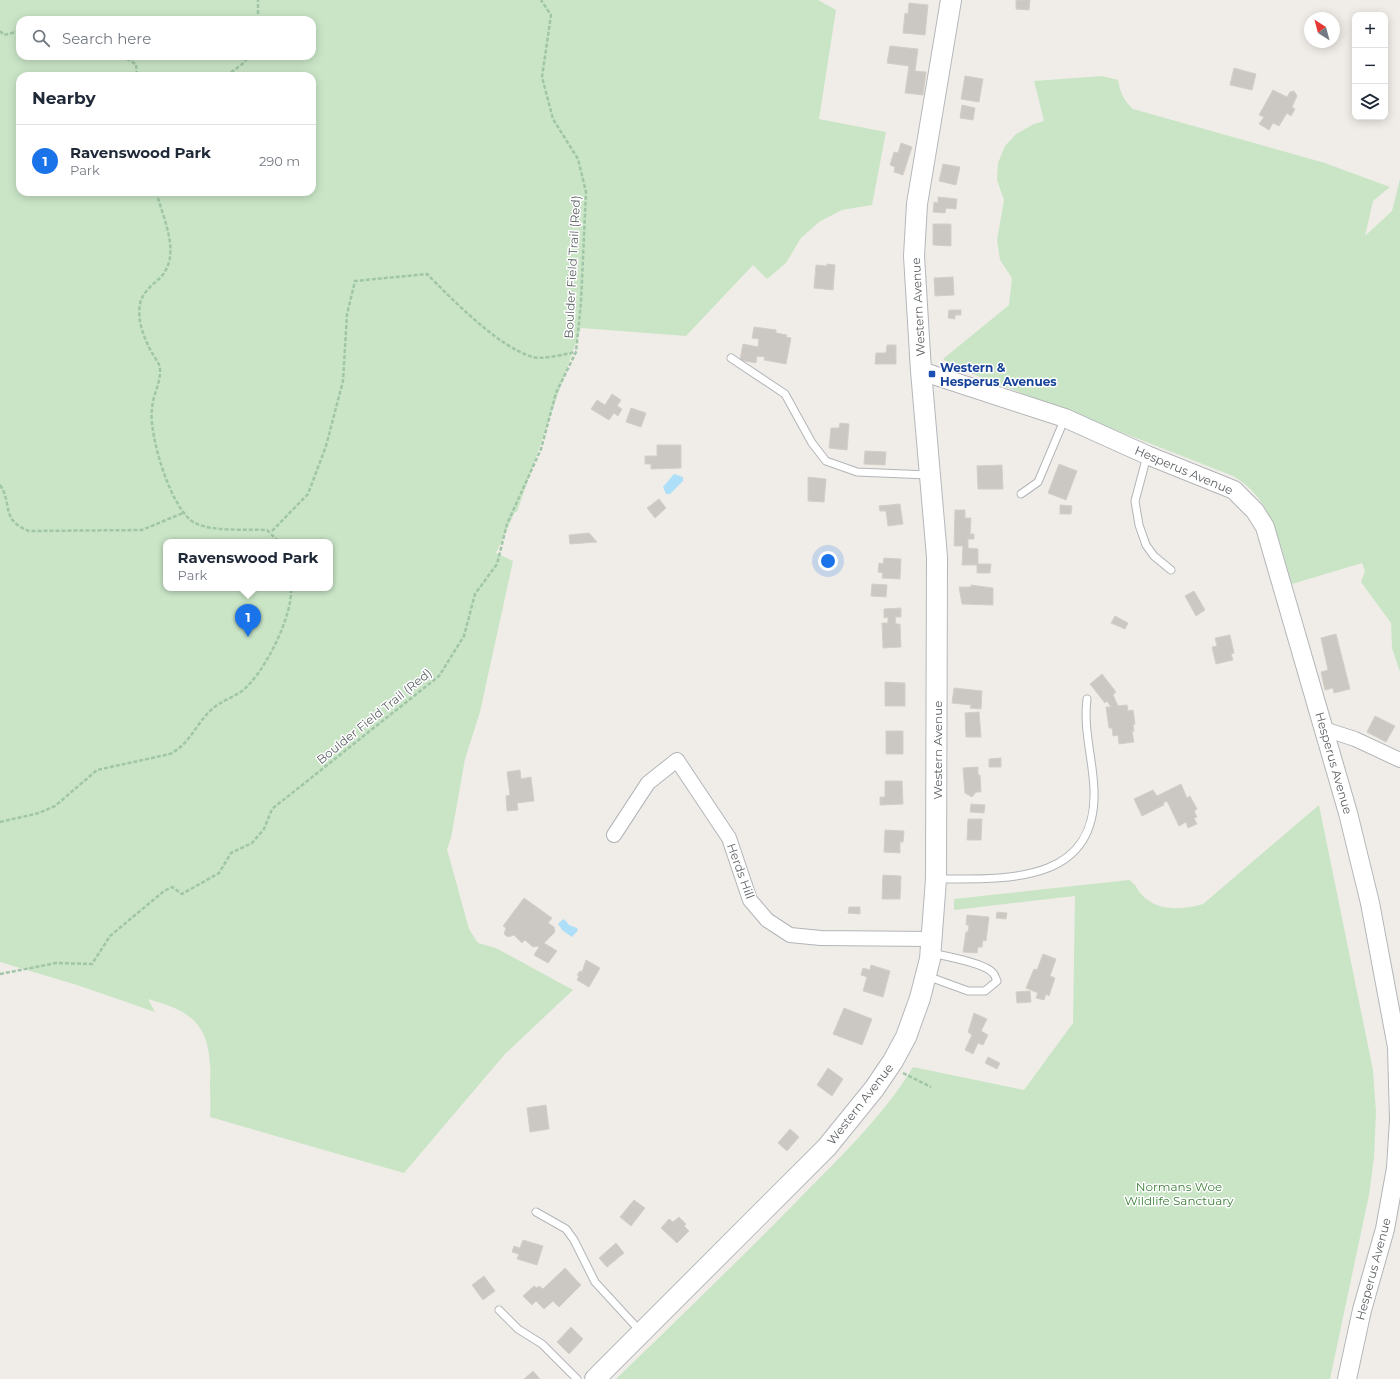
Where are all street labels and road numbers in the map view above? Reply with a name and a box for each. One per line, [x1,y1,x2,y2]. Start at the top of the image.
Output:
street label: Boulder Field Trail (Red) [561,195,583,339]
street label: Western Avenue [908,257,928,357]
street label: Hesperus Avenue [1133,443,1235,497]
street label: Boulder Field Trail (Red) [314,665,434,767]
street label: Western Avenue [930,701,945,799]
street label: Hesperus Avenue [1312,710,1356,816]
street label: Herds Hill [724,841,758,901]
street label: Western Avenue [824,1060,896,1148]
street label: Hesperus Avenue [1352,1216,1394,1322]

